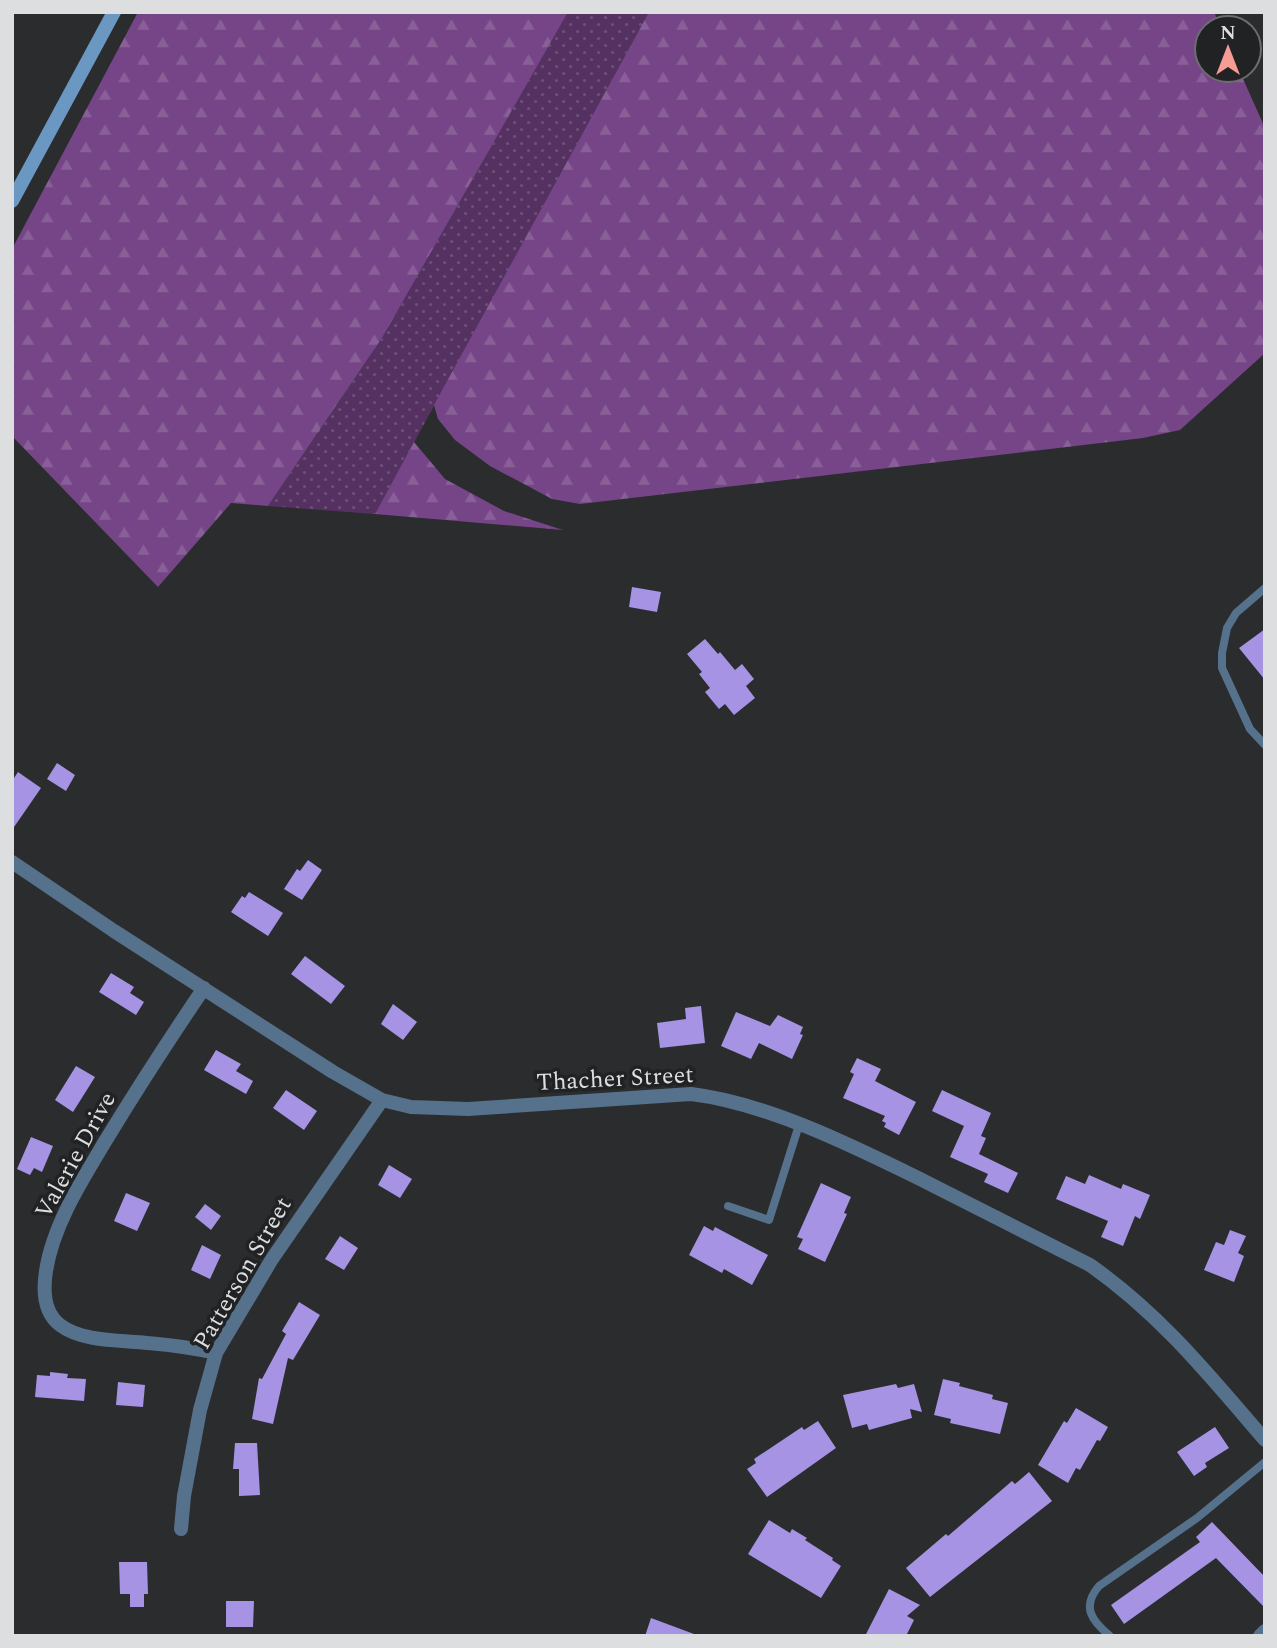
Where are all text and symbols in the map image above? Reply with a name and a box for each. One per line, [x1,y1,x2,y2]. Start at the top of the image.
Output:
north arrow [1193,14,1263,84]
text: N [1220,19,1236,48]
street label: Thacher Street [536,1057,695,1101]
street label: Valerie Drive [26,1085,126,1226]
street label: Patterson Street [185,1190,301,1357]

